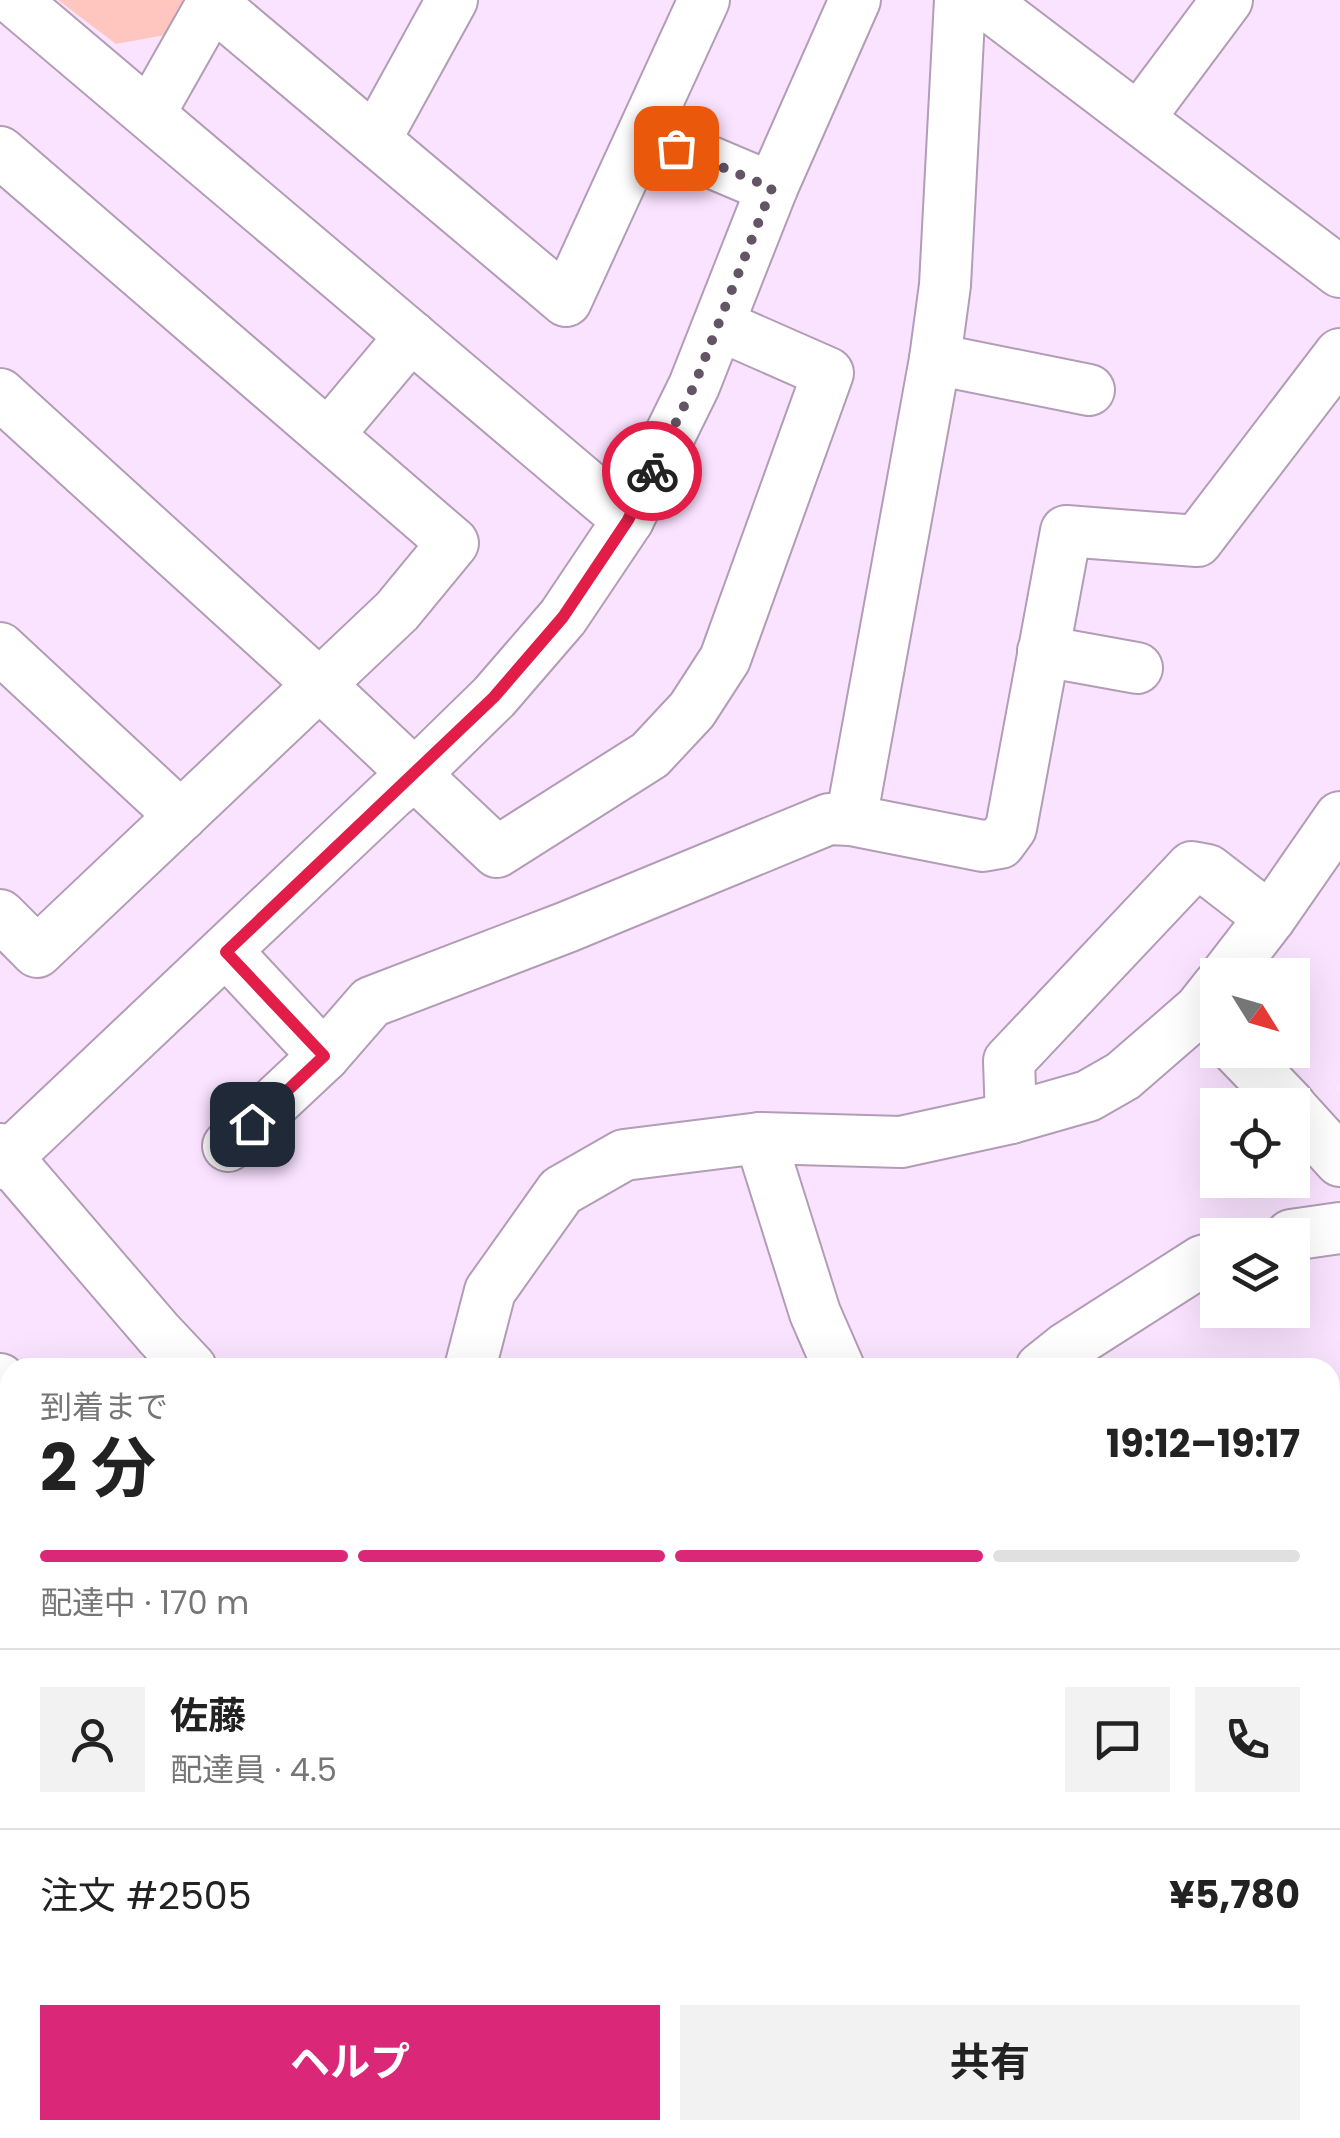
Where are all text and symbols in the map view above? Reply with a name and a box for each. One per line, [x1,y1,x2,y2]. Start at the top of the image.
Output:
pin [634,106,719,191]
icon: bag [649,121,704,176]
courier [602,421,702,521]
icon: bike [625,444,680,499]
north arrow [1200,958,1310,1068]
map controls [1200,958,1310,1328]
pin [210,1082,295,1167]
button: locate [1200,1088,1310,1198]
icon: home [225,1097,280,1152]
button: layers [1200,1218,1310,1328]
text: 到着まで [40,1384,168,1429]
text: 19:12–19:17 [1106,1417,1300,1470]
text: 2 分 [40,1423,156,1514]
text: 配達中 · 170 m [40,1580,249,1625]
button: person [40,1687,145,1792]
button: chat [1065,1687,1170,1792]
button: phone [1195,1687,1300,1792]
text: 佐藤 [170,1689,246,1742]
text: 配達員 · 4.5 [170,1747,337,1792]
text: ¥5,780 [1169,1868,1300,1921]
text: 注文 #2505 [40,1869,252,1922]
button: ヘルプ [40,2005,660,2120]
button: 共有 [680,2005,1300,2120]

